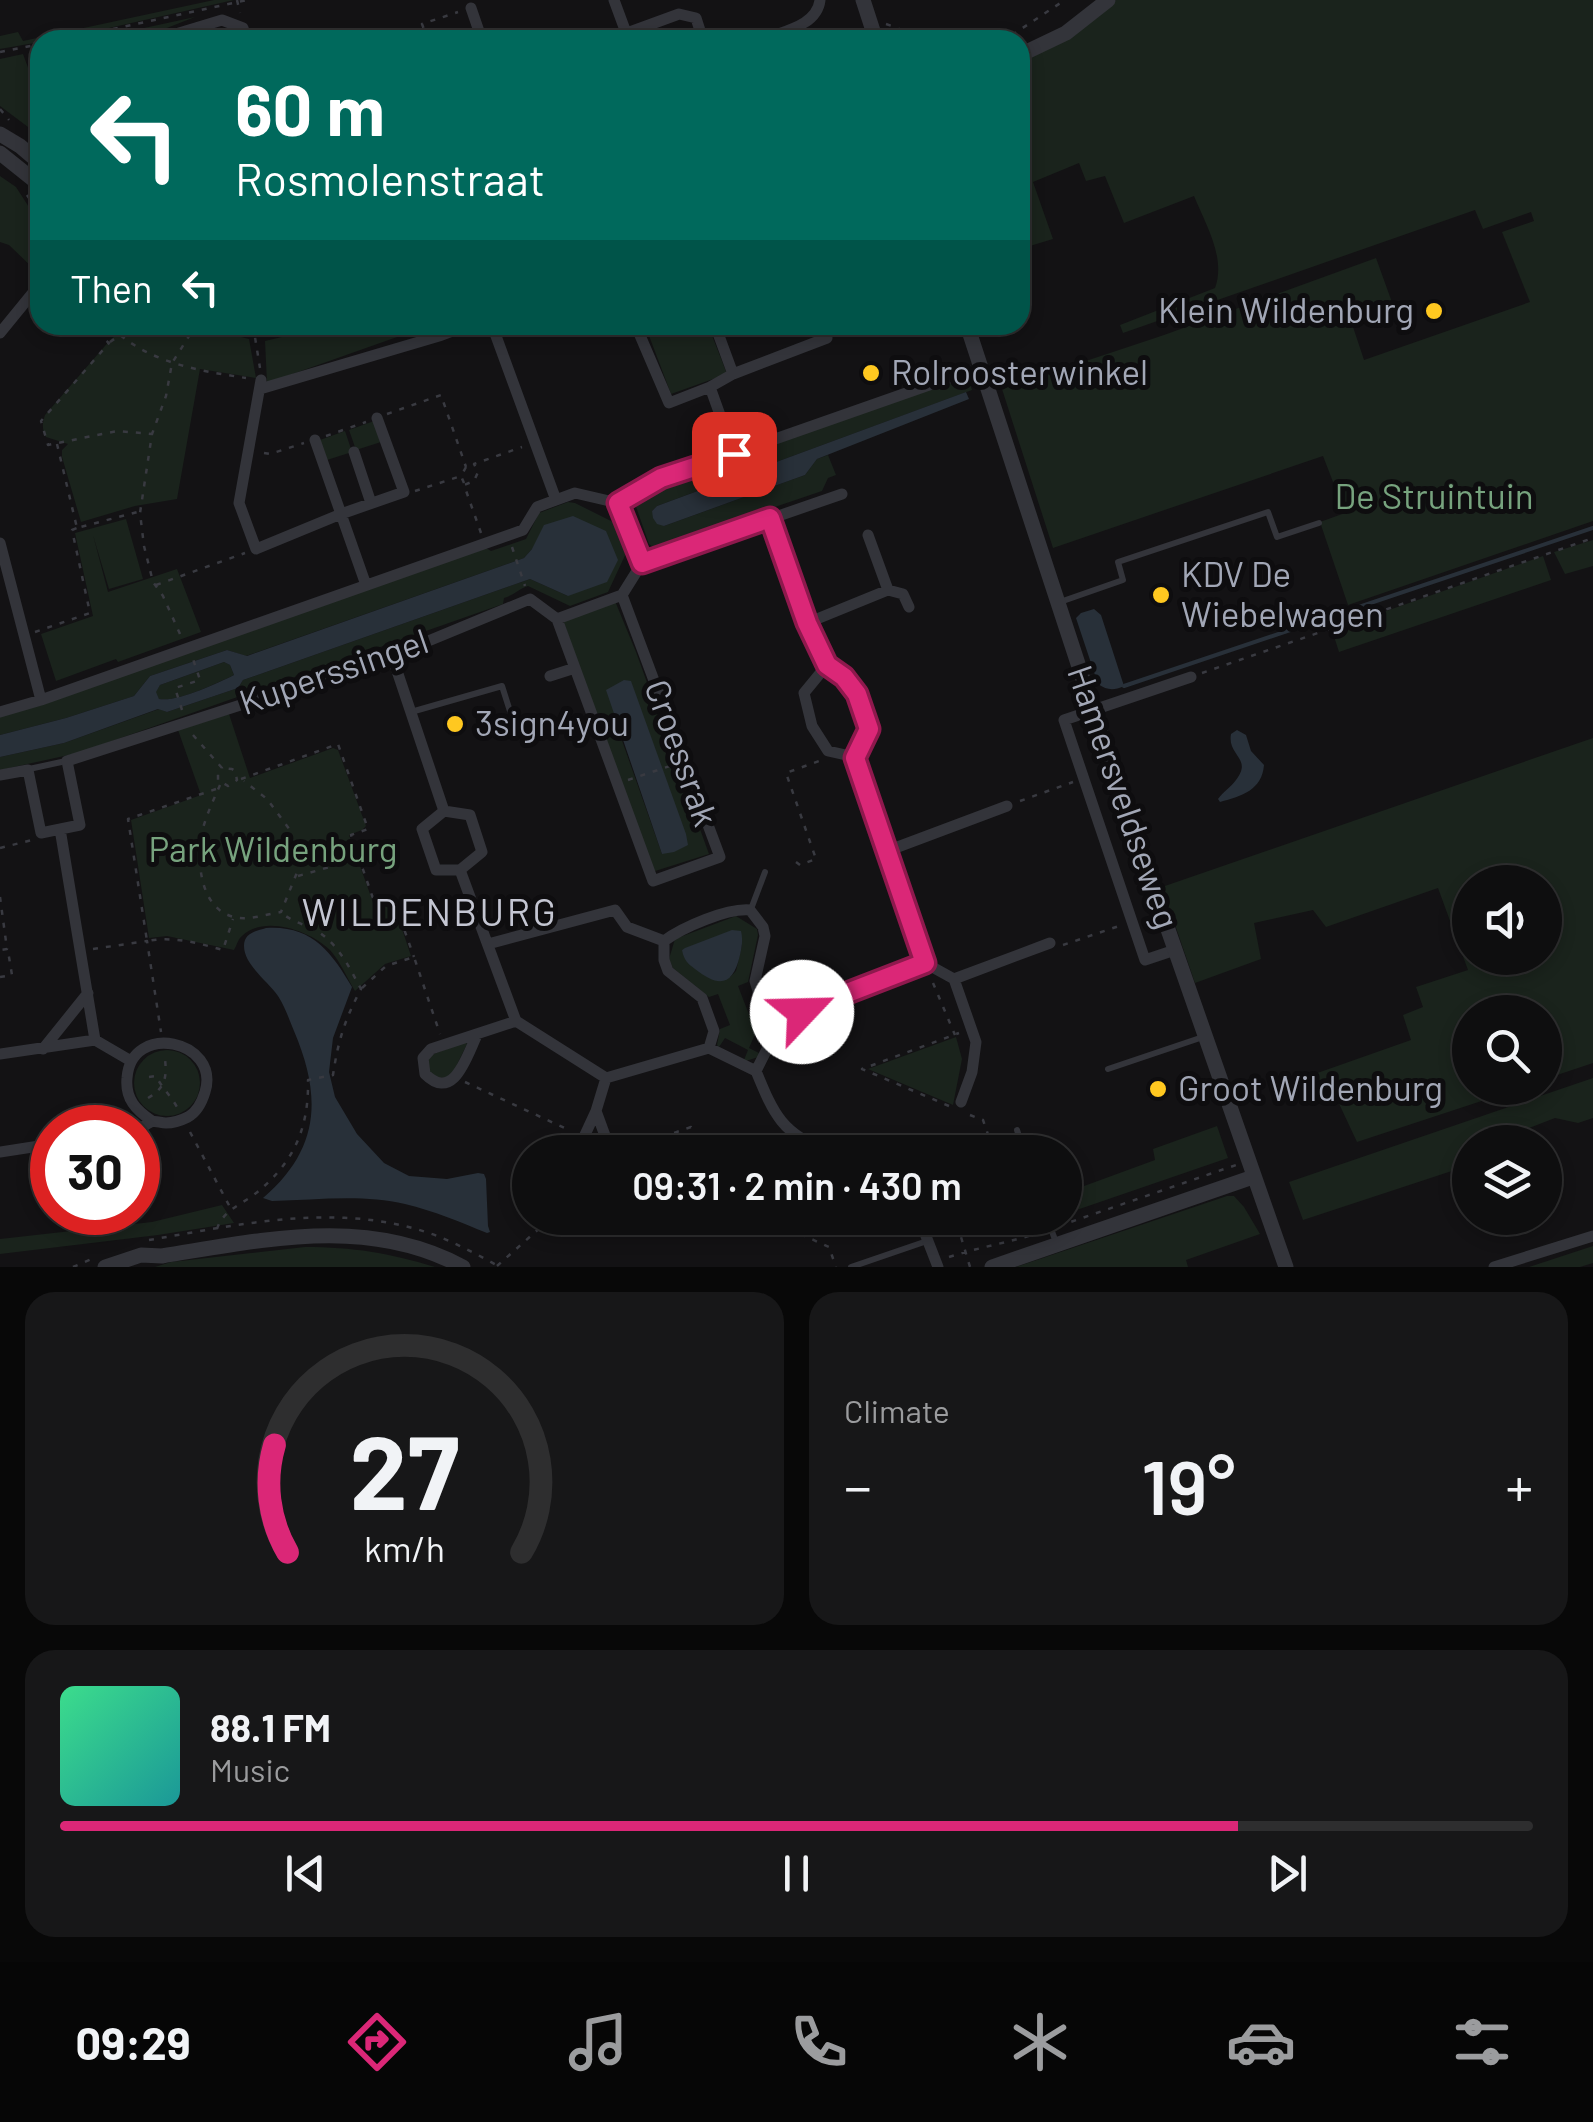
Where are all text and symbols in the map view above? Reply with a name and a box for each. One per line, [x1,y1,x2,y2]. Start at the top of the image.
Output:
text: 60 m [235,66,385,150]
icon: left [70,70,200,200]
text: Rosmolenstraat [235,151,545,205]
icon: left [173,260,228,315]
text: Then [70,265,153,311]
place label: Klein Wildenburg [1158,288,1414,330]
marker: Klein Wildenburg [1423,300,1445,322]
place label: Rolroosterwinkel [891,350,1148,392]
marker: Rolroosterwinkel [860,362,882,384]
pin [692,412,777,497]
icon: arrive [707,427,762,482]
park label: De Struintuin [1334,474,1534,516]
place label: KDV De Wiebelwagen [1181,552,1384,634]
marker: KDV De Wiebelwagen [1150,584,1172,606]
street label: Kuperssingel [233,618,433,722]
street label: Hamersveldseweg [1060,659,1190,933]
street label: Croessrak [637,673,729,831]
place label: 3sign4you [475,701,629,743]
marker: 3sign4you [444,713,466,735]
park label: Park Wildenburg [149,827,398,869]
map controls [1452,865,1562,1235]
button: sound [1452,865,1562,975]
district label: WILDENBURG [302,888,558,934]
position arrow [750,960,854,1064]
button: search [1452,995,1562,1105]
place label: Groot Wildenburg [1178,1066,1443,1108]
marker: Groot Wildenburg [1147,1078,1169,1100]
speed limit sign: 30 [30,1105,160,1235]
button: layers [1452,1125,1562,1235]
text: 09:31 · 2 min · 430 m [632,1162,962,1208]
text: Climate [844,1391,950,1429]
text: 27 [350,1406,459,1531]
text: 19° [1141,1440,1236,1530]
text: − [844,1452,872,1518]
text: + [1505,1452,1533,1518]
text: km/h [364,1526,445,1569]
text: 88.1 FM [210,1704,331,1750]
text: Music [210,1750,290,1788]
icon: previous [278,1846,333,1901]
icon: pause [769,1846,824,1901]
icon: next [1260,1846,1315,1901]
icon: directions [342,2007,412,2077]
icon: music [563,2007,633,2077]
icon: phone [784,2007,854,2077]
icon: climate [1005,2007,1075,2077]
icon: car [1226,2007,1296,2077]
icon: filters [1447,2007,1517,2077]
text: 09:29 [76,2015,191,2069]

